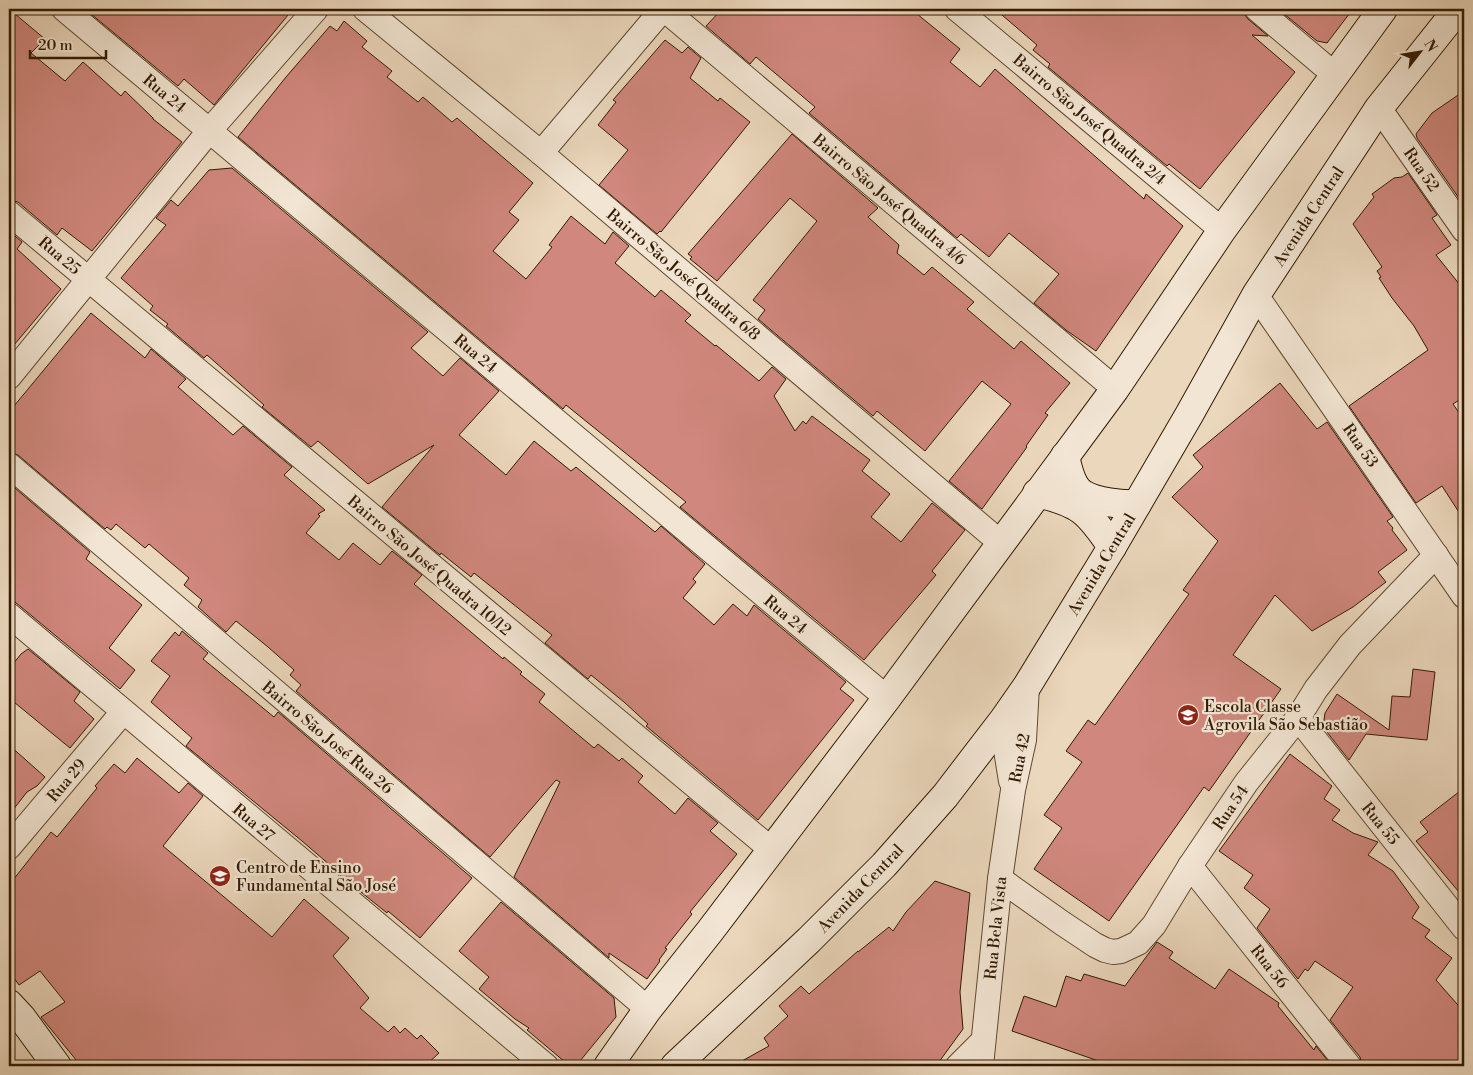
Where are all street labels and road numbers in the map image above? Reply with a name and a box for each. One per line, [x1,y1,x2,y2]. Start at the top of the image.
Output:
street label: Bairro São José Quadra 2/4 [1008,49,1170,190]
street label: Rua 24 [139,70,190,118]
street label: Bairro São José Quadra 4/6 [808,129,970,270]
street label: Rua 52 [1399,144,1444,196]
street label: Avenida Central [1269,163,1349,271]
street label: Bairro São José Quadra 6/8 [602,204,764,345]
street label: Rua 25 [34,232,85,279]
street label: Rua 24 [450,330,501,378]
street label: Rua 53 [1338,420,1383,472]
street label: Bairro São José Quadra 10/12 [342,491,515,640]
street label: Avenida Central [1063,510,1140,620]
street label: Rua 24 [760,591,811,639]
street label: Bairro São José Rua 26 [257,676,397,799]
street label: Rua 42 [1005,732,1035,785]
street label: Rua 29 [43,755,91,806]
street label: Rua 54 [1208,781,1253,834]
street label: Rua 55 [1357,798,1404,849]
street label: Rua 27 [228,799,278,846]
street label: Avenida Central [813,840,908,938]
street label: Rua Bela Vista [981,874,1011,981]
street label: Rua 56 [1246,941,1293,993]

